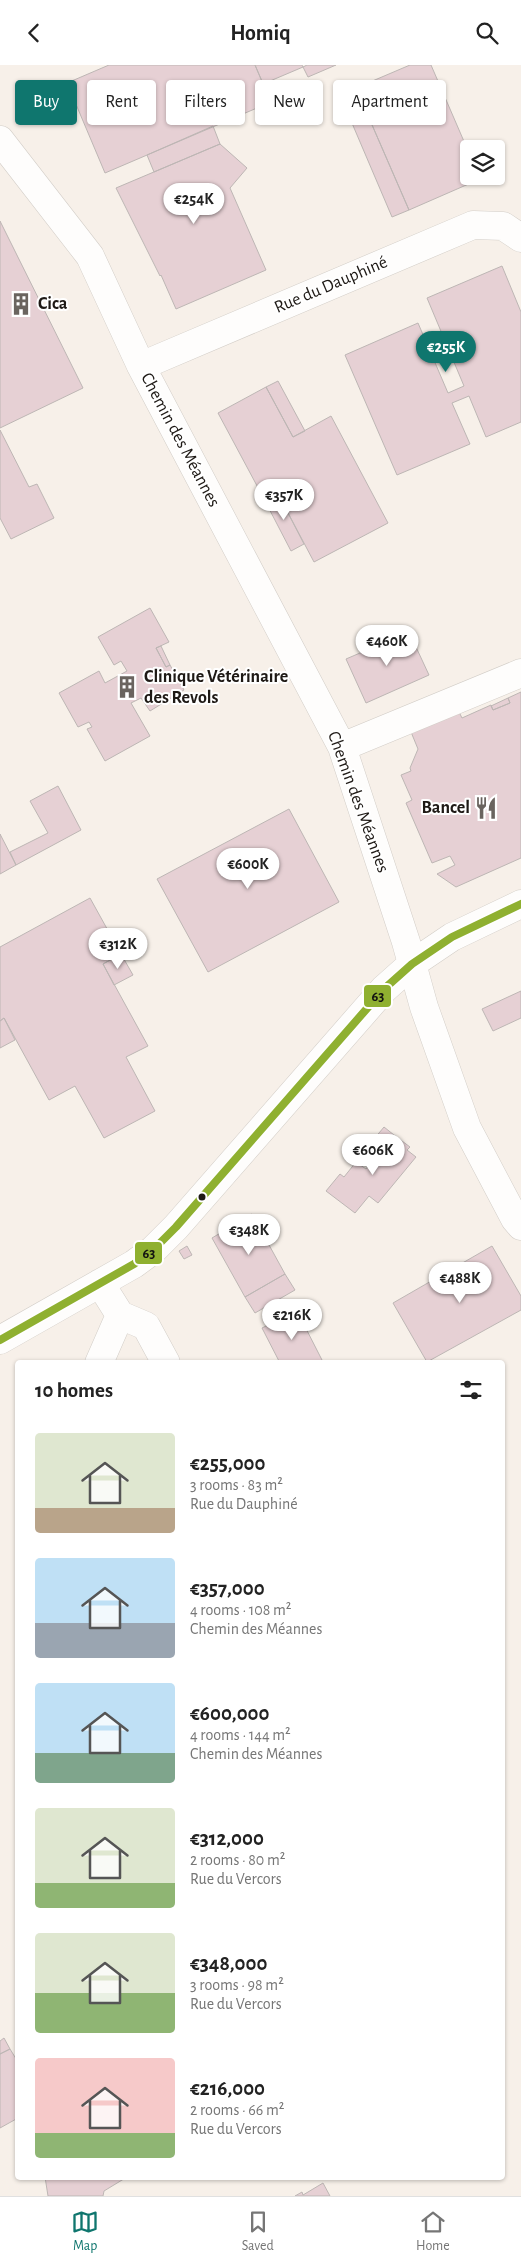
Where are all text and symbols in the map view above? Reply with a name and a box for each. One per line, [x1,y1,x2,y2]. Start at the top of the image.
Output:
icon: back [20,19,48,47]
icon: search [473,19,501,47]
text: Homiq [230,22,291,44]
chip: Buy [15,80,77,125]
chip: Rent [87,80,156,125]
chip: Filters [166,80,245,125]
chip: New [255,80,323,125]
chip: Apartment [333,80,446,125]
map controls [460,140,505,185]
button: layers [460,140,505,185]
pin: €254K [159,183,229,225]
text: €254K [174,191,214,207]
street label: Rue du Dauphiné [272,253,390,317]
building icon: Cica [8,291,34,317]
place label: Cica [38,295,68,313]
pin: €255K [411,331,481,373]
text: €255K [427,339,465,355]
street label: Chemin des Méannes [137,370,223,510]
pin: €357K [249,479,319,521]
text: €357K [265,487,303,503]
pin: €460K [352,625,422,667]
text: €460K [367,633,407,649]
place label: Clinique Vétérinaire des Revols [144,668,288,707]
building icon: Clinique Vétérinaire des Revols [114,674,140,700]
street label: Chemin des Méannes [324,729,392,875]
restaurant icon: Bancel [473,795,499,821]
place label: Bancel [421,799,470,817]
pin: €600K [213,847,283,890]
text: €600K [227,856,269,872]
pin: €312K [83,927,153,970]
text: €312K [99,936,137,952]
line badge: 63 [363,984,392,1008]
text: 63 [372,990,384,1004]
pin: €606K [338,1133,408,1176]
text: €606K [353,1142,393,1158]
unlabelled marker [197,1192,207,1202]
pin: €348K [214,1213,284,1256]
text: €348K [229,1222,269,1238]
line badge: 63 [134,1241,163,1265]
text: 63 [143,1247,155,1261]
pin: €488K [425,1261,495,1304]
text: €488K [440,1270,480,1286]
pin: €216K [257,1299,327,1341]
text: €216K [273,1307,311,1323]
icon: filters [457,1376,485,1404]
text: 10 homes [35,1380,113,1401]
icon: home [75,1453,135,1513]
text: €255,000 [190,1453,265,1474]
text: 3 rooms · 83 m² [190,1477,283,1493]
text: Rue du Dauphiné [190,1496,298,1512]
icon: home [75,1578,135,1638]
text: €357,000 [190,1578,265,1599]
text: 4 rooms · 108 m² [190,1602,291,1618]
text: Chemin des Méannes [190,1621,322,1637]
icon: home [75,1703,135,1763]
text: €600,000 [190,1703,269,1724]
text: 4 rooms · 144 m² [190,1727,291,1743]
text: Chemin des Méannes [190,1746,322,1762]
icon: home [75,1828,135,1888]
text: €312,000 [190,1828,264,1849]
text: 2 rooms · 80 m² [190,1852,285,1868]
text: Rue du Vercors [190,1871,282,1887]
icon: home [75,1953,135,2013]
text: €348,000 [190,1953,267,1974]
text: 3 rooms · 98 m² [190,1977,284,1993]
text: Rue du Vercors [190,1996,282,2012]
icon: home [75,2078,135,2138]
text: €216,000 [190,2078,265,2099]
text: 2 rooms · 66 m² [190,2102,284,2118]
text: Rue du Vercors [190,2121,282,2137]
tab: Map [71,2208,99,2255]
tab: Saved [242,2208,274,2255]
tab: Home [416,2208,450,2255]

